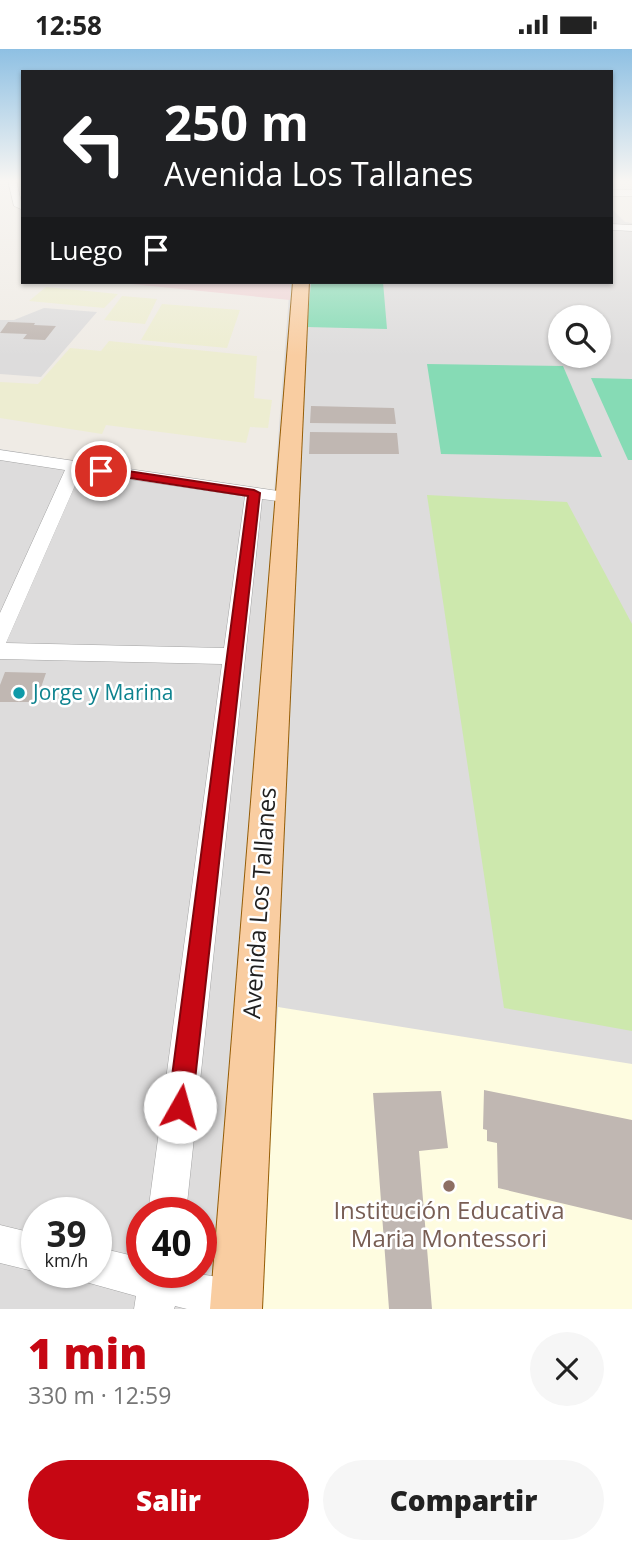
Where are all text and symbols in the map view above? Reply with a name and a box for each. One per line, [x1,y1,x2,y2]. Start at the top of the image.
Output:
text: 12:58 [35,7,102,43]
text: 250 m [164,89,309,155]
icon: left [49,98,140,189]
text: Avenida Los Tallanes [164,152,473,195]
icon: arrive [137,231,175,269]
text: Luego [49,232,123,268]
map controls [548,305,611,368]
button: search [548,305,611,368]
pin [71,441,131,501]
icon: arrive [82,452,120,490]
place label: Jorge y Marina [31,678,173,706]
marker: Jorge y Marina [11,685,27,701]
street label: Avenida Los Tallanes [234,786,283,1020]
position arrow [143,1070,217,1144]
marker: Institución Educativa Maria Montessori [441,1178,457,1194]
place label: Institución Educativa Maria Montessori [333,1193,565,1254]
speed limit sign: 40 [126,1197,217,1288]
text: 39 [46,1210,87,1257]
text: km/h [45,1248,88,1272]
text: 1 min [28,1324,147,1381]
button: close [530,1332,604,1406]
text: 330 m · 12:59 [28,1379,171,1411]
button: Salir [28,1460,309,1540]
button: Compartir [323,1460,604,1540]

